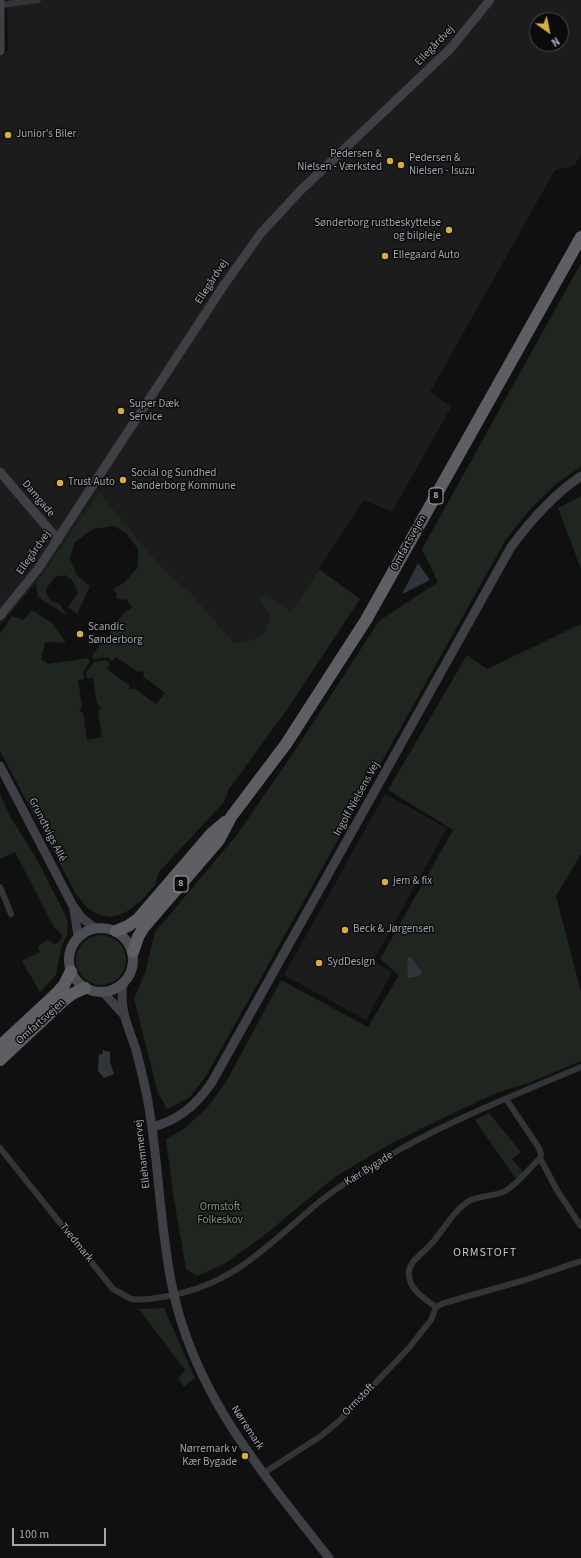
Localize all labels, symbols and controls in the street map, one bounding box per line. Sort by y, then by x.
north arrow [529,12,569,52]
street label: Ellegårdvej [413,23,457,69]
text: N [548,33,562,50]
place label: Junior's Biler [16,128,76,142]
marker: Junior's Biler [3,130,13,140]
place label: Pedersen & Nielsen - Værksted [297,148,382,174]
place label: Pedersen & Nielsen - Isuzu [409,152,475,178]
marker: Pedersen & Nielsen - Værksted [385,156,395,166]
marker: Pedersen & Nielsen - Isuzu [396,160,406,170]
place label: Sønderborg rustbeskyttelse og bilpleje [314,217,441,243]
marker: Sønderborg rustbeskyttelse og bilpleje [444,225,454,235]
place label: Ellegaard Auto [393,249,460,263]
marker: Ellegaard Auto [380,251,390,261]
street label: Ellegårdvej [193,257,231,307]
place label: Super Dæk Service [129,398,179,424]
marker: Super Dæk Service [116,406,126,416]
place label: Social og Sundhed Sønderborg Kommune [131,467,236,493]
marker: Social og Sundhed Sønderborg Kommune [118,475,128,485]
place label: Trust Auto [68,476,115,490]
street label: Damgade [19,478,57,520]
marker: Trust Auto [55,478,65,488]
road number: 8 [429,488,443,504]
street label: Omfartsvejen [388,513,430,573]
street label: Ellegårdvej [14,528,54,578]
place label: Scandic Sønderborg [88,621,143,647]
marker: Scandic Sønderborg [75,629,85,639]
street label: Ingolf Nielsens Vej [331,759,383,839]
street label: Grundtvigs Allé [25,796,69,864]
place label: jem & fix [393,875,432,889]
road number: 8 [174,876,188,892]
marker: jem & fix [380,877,390,887]
place label: Beck & Jørgensen [353,923,434,937]
marker: Beck & Jørgensen [340,925,350,935]
place label: SydDesign [327,956,375,970]
marker: SydDesign [314,958,324,968]
street label: Omfartsvejen [14,996,68,1048]
street label: Ellehammervej [132,1119,154,1189]
street label: Kær Bygade [342,1149,396,1189]
park label: Ormstoft Folkeskov [197,1201,243,1227]
street label: Tvedmark [56,1221,96,1265]
district label: ORMSTOFT [453,1246,517,1260]
street label: Ormstoft [340,1381,378,1419]
street label: Nørremark [228,1403,266,1453]
place label: Nørremark v Kær Bygade [180,1443,237,1469]
marker: Nørremark v Kær Bygade [240,1451,250,1461]
scale bar [14,1520,108,1546]
text: 100 m [19,1526,49,1543]

